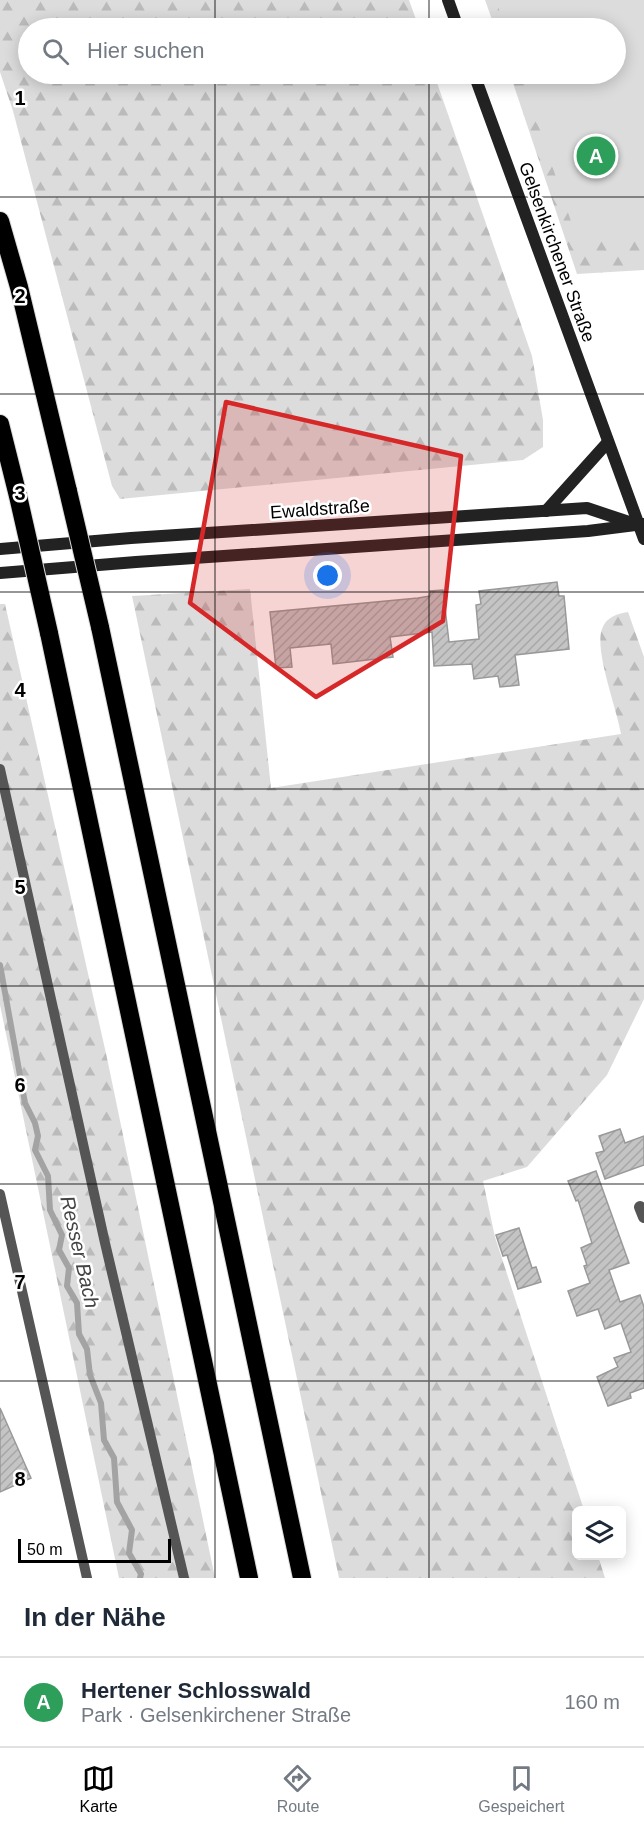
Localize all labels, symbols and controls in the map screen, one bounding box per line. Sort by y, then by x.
search box [18,18,626,84]
icon: search [39,35,72,68]
text: Hier suchen [87,38,204,63]
text: 1 [14,87,26,109]
pin: A [576,134,616,178]
street label: Gelsenkirchener Straße [515,159,599,345]
text: 2 [14,285,26,307]
text: 3 [14,482,26,504]
street label: Ewaldstraße [269,496,371,522]
your location [313,561,342,590]
text: 4 [14,679,26,701]
text: 5 [14,876,26,898]
text: 6 [14,1074,26,1096]
water label: Resser Bach [56,1194,104,1310]
text: 7 [14,1271,26,1293]
text: 8 [14,1468,26,1490]
map controls [572,1506,626,1560]
button: layers [572,1506,626,1560]
scale bar [18,1536,171,1564]
text: 50 m [27,1541,63,1558]
text: In der Nähe [24,1602,166,1632]
text: Hertener Schlosswald [81,1678,311,1703]
text: A [36,1691,51,1713]
text: 160 m [564,1691,620,1713]
text: Park · Gelsenkirchener Straße [81,1704,351,1726]
tab: Karte [79,1762,118,1816]
tab: Route [277,1762,319,1816]
tab: Gespeichert [478,1762,565,1816]

